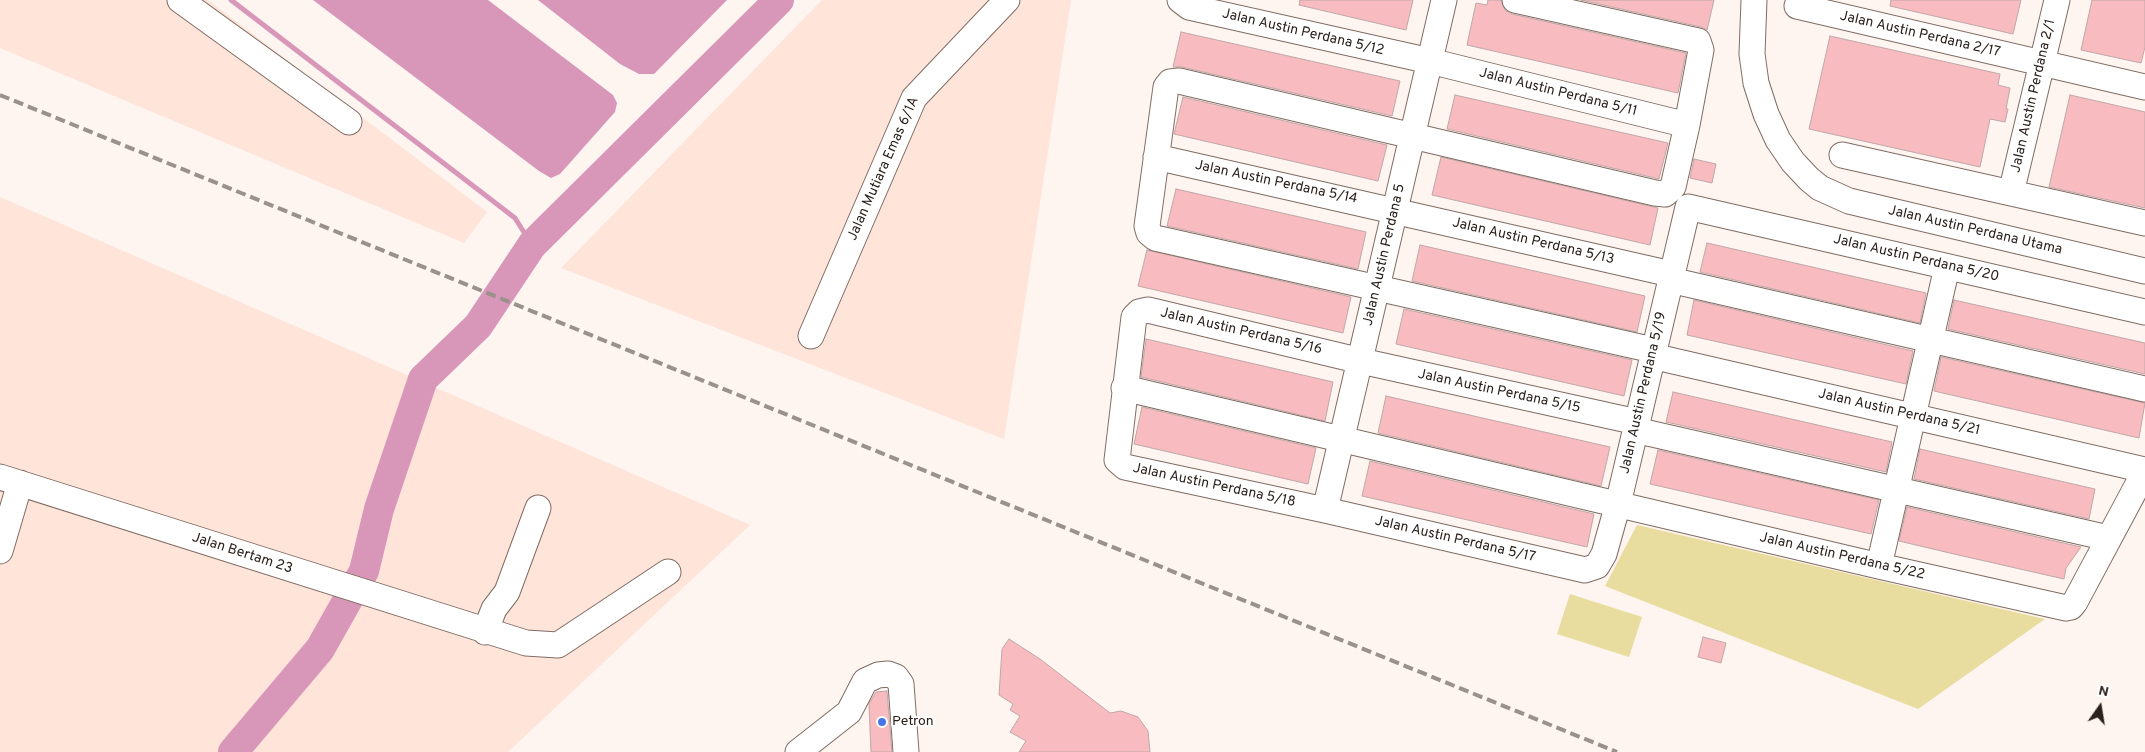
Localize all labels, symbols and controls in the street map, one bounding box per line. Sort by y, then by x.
street label: Jalan Austin Perdana 5/12 [1220,6,1386,60]
street label: Jalan Austin Perdana 2/17 [1838,8,2002,62]
street label: Jalan Austin Perdana 2/1 [2008,18,2060,174]
street label: Jalan Austin Perdana 5/11 [1477,65,1639,121]
street label: Jalan Mutiara Emas 6/1A [845,95,923,243]
street label: Jalan Austin Perdana 5/14 [1193,158,1359,208]
street label: Jalan Austin Perdana 5 [1360,182,1410,328]
street label: Jalan Austin Perdana Utama [1886,203,2064,259]
street label: Jalan Austin Perdana 5/13 [1450,215,1616,269]
street label: Jalan Austin Perdana 5/20 [1831,232,2001,286]
street label: Jalan Austin Perdana 5/16 [1158,305,1324,359]
street label: Jalan Austin Perdana 5/19 [1617,310,1671,476]
street label: Jalan Austin Perdana 5/15 [1416,367,1582,417]
street label: Jalan Austin Perdana 5/21 [1816,386,1982,440]
street label: Jalan Austin Perdana 5/18 [1131,461,1297,511]
street label: Jalan Austin Perdana 5/17 [1373,513,1537,567]
street label: Jalan Bertam 23 [190,530,294,578]
street label: Jalan Austin Perdana 5/22 [1758,530,1926,584]
north arrow [2075,682,2125,732]
text: N [2097,682,2110,701]
place label: Petron [892,714,934,730]
marker: Petron [876,716,888,728]

